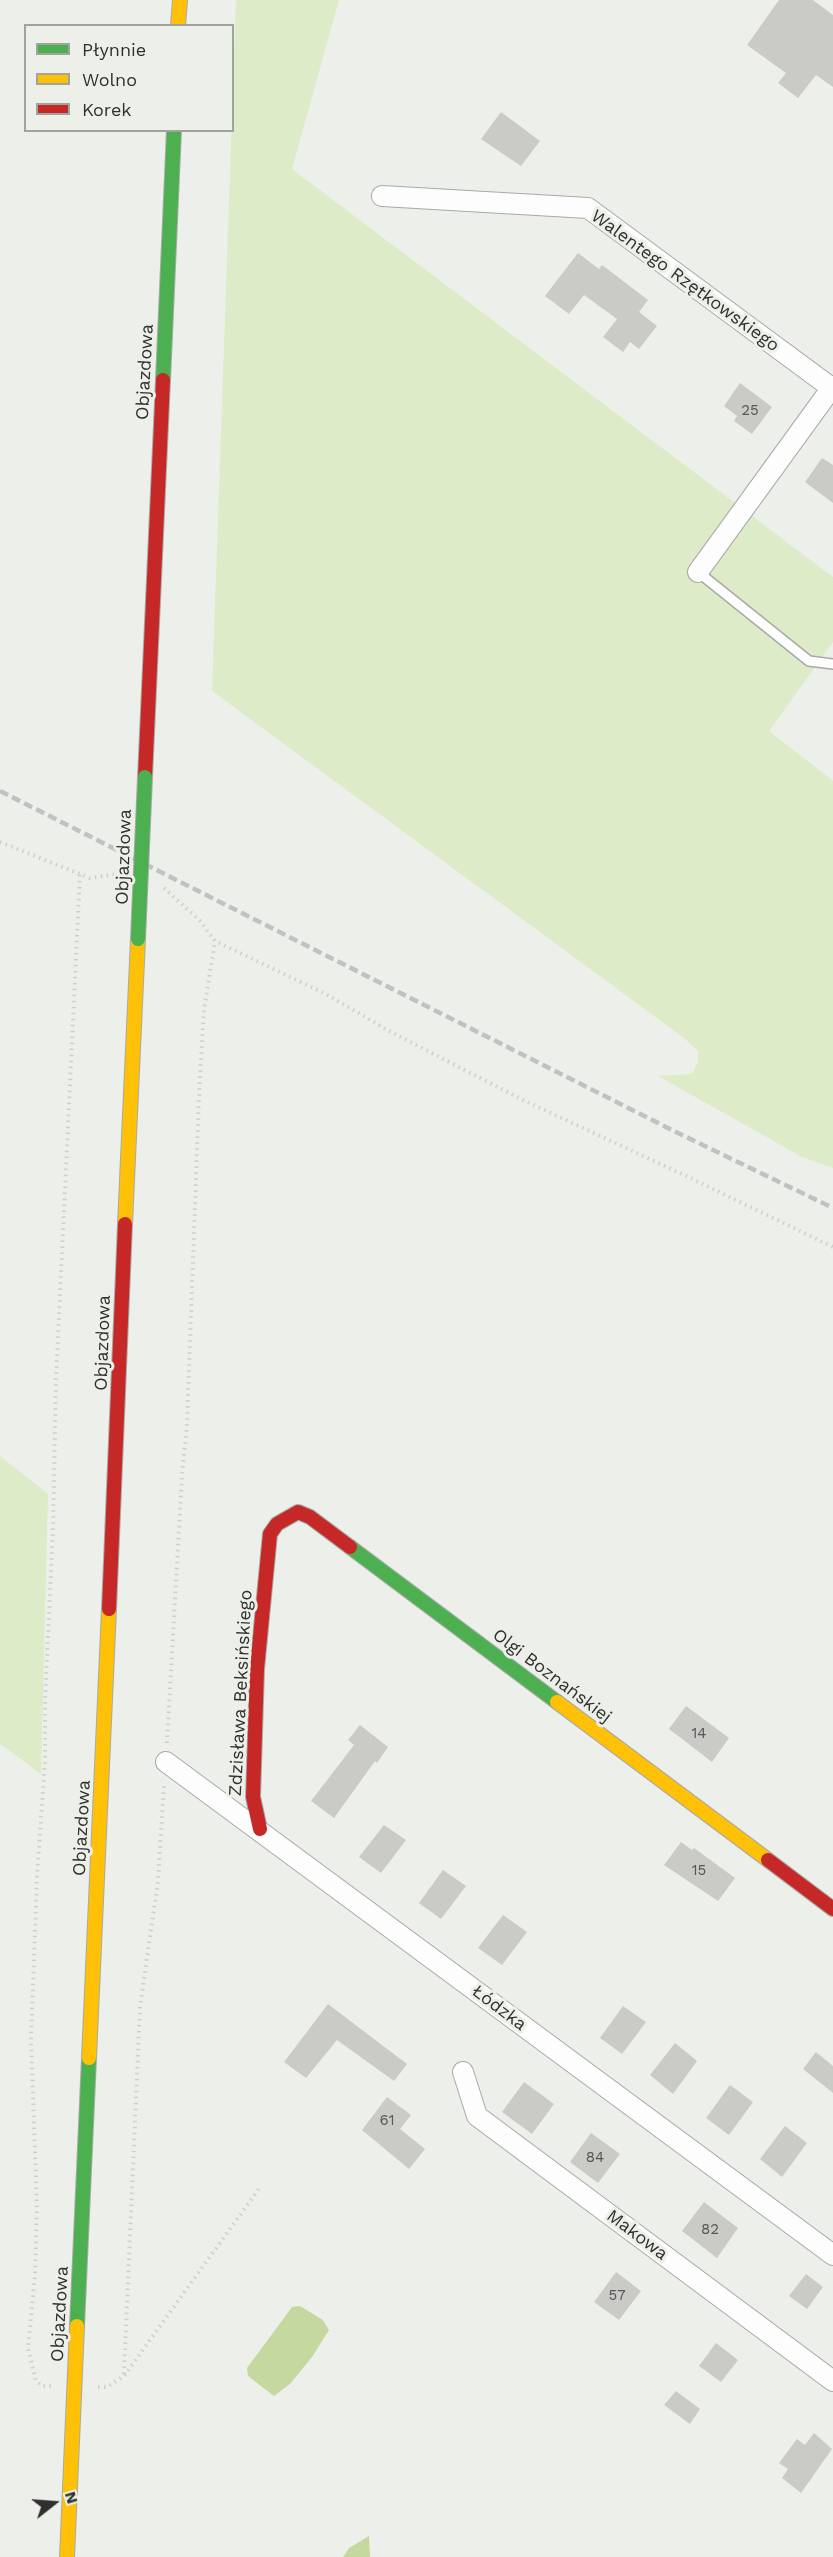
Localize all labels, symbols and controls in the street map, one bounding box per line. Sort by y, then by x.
legend [24,24,234,132]
text: Płynnie [82,39,146,60]
text: Wolno [82,69,137,90]
text: Korek [82,99,132,120]
street label: Walentego Rzętkowskiego [587,205,783,357]
street label: Objazdowa [132,324,158,420]
house number: 25 [741,402,759,420]
street label: Objazdowa [112,809,136,905]
street label: Objazdowa [91,1295,115,1391]
street label: Zdzisława Beksińskiego [225,1589,257,1797]
street label: Olgi Boznańskiej [488,1624,616,1728]
house number: 14 [691,1725,707,1743]
street label: Objazdowa [69,1780,95,1876]
house number: 15 [692,1862,706,1880]
street label: Łódzka [467,1980,531,2036]
house number: 61 [380,2112,394,2130]
house number: 84 [586,2149,604,2167]
street label: Makowa [602,2205,672,2265]
house number: 82 [701,2221,719,2239]
street label: Objazdowa [47,2266,73,2362]
house number: 57 [608,2287,626,2305]
north arrow [24,2473,84,2533]
text: N [61,2489,83,2506]

